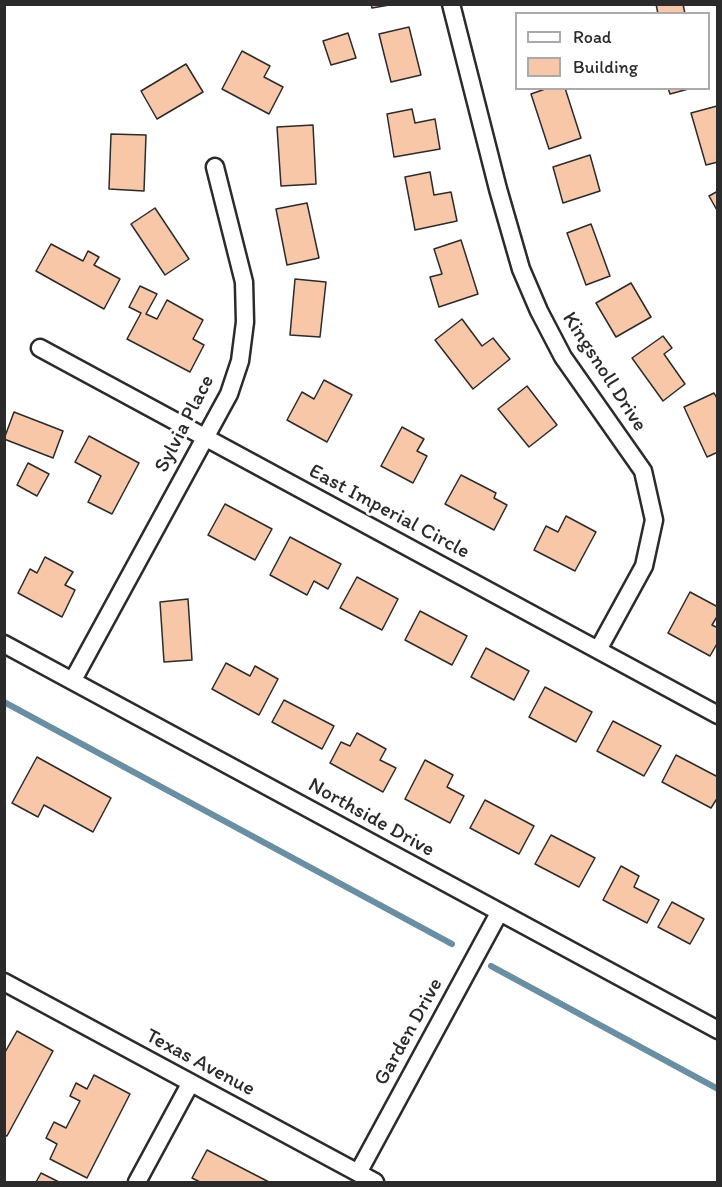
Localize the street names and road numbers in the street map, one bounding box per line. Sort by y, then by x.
street label: Kingsnoll Drive [556,308,652,436]
street label: Sylvia Place [150,371,220,477]
street label: East Imperial Circle [304,459,474,565]
street label: Northside Drive [303,773,439,863]
street label: Garden Drive [369,974,449,1090]
street label: Texas Avenue [141,1024,259,1102]

